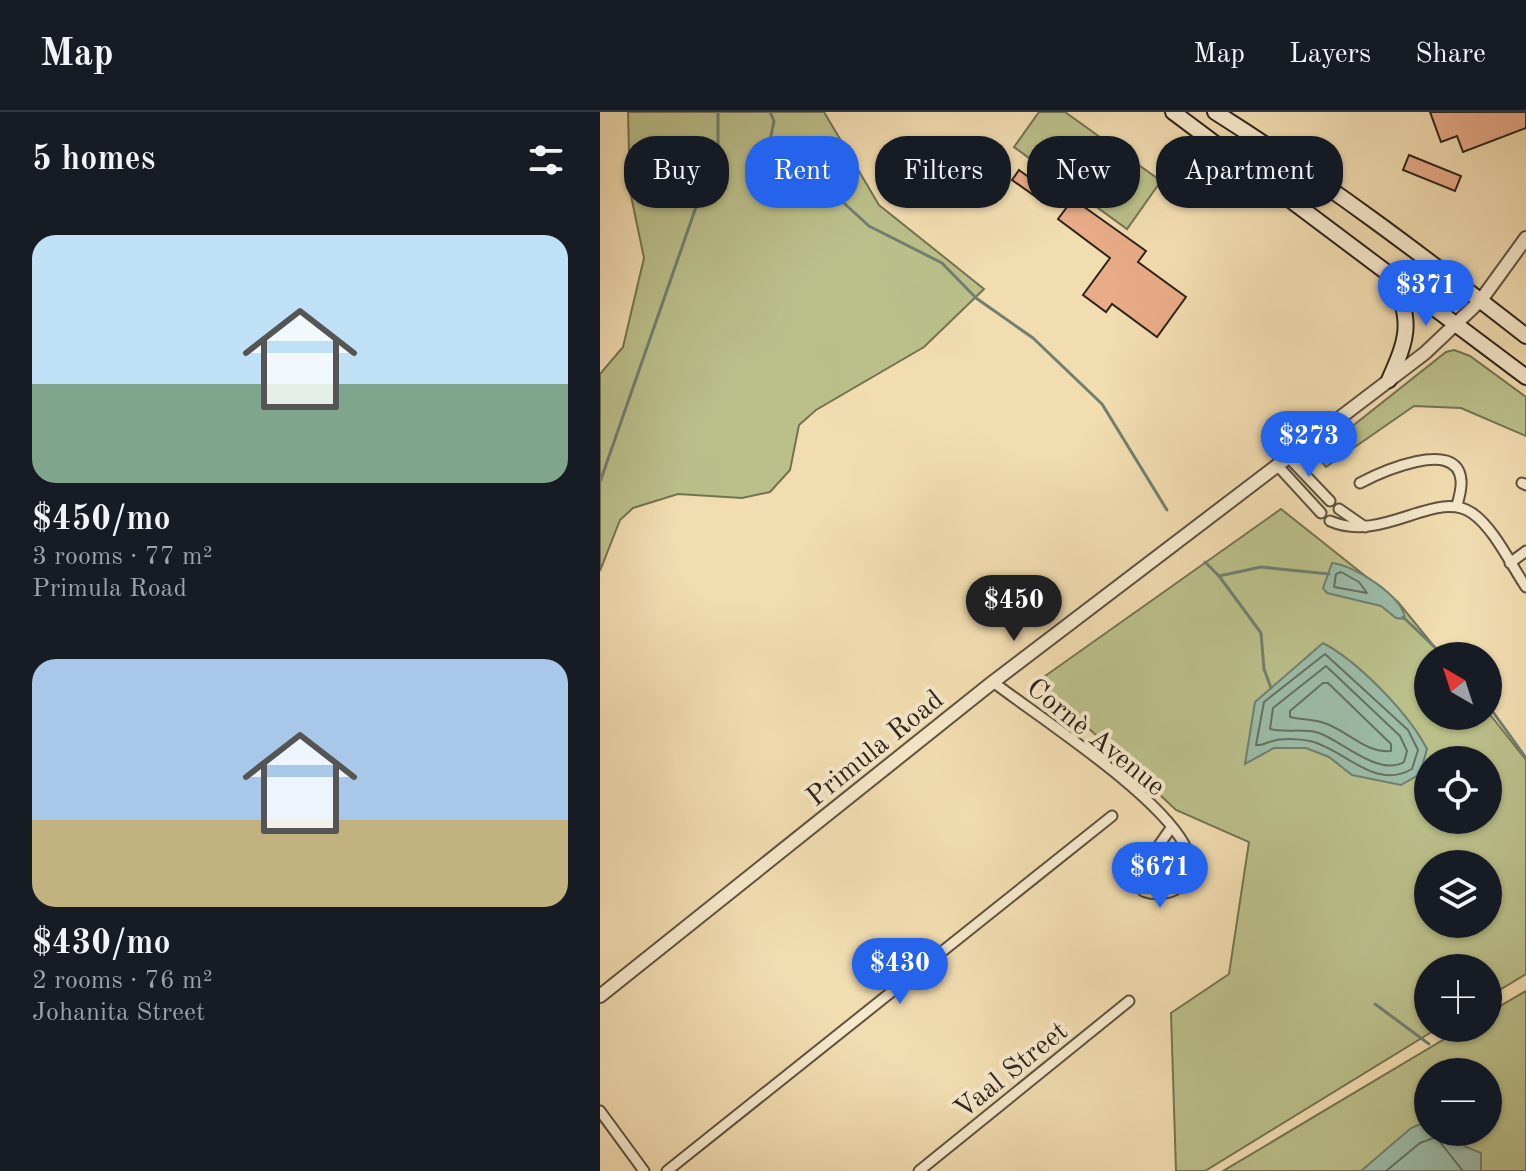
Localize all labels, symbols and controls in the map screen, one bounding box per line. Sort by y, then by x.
text: Map [40,36,114,74]
text: Map [1193,41,1245,69]
text: Layers [1289,41,1371,69]
text: Share [1415,41,1486,69]
chip: Buy [624,136,729,208]
chip: Rent [745,136,859,208]
chip: Filters [875,136,1011,208]
chip: New [1027,136,1140,208]
chip: Apartment [1156,136,1343,208]
icon: filters [524,138,568,182]
text: 5 homes [32,143,155,177]
pin: $371 [1379,260,1473,328]
text: $371 [1396,273,1456,299]
icon: home [228,287,372,431]
pin: $273 [1262,411,1356,479]
text: $273 [1279,424,1339,450]
text: $450/mo [32,503,171,537]
text: 3 rooms · 77 m² [32,544,213,570]
pin: $450 [967,575,1061,643]
text: Primula Road [32,576,187,602]
text: $450 [984,588,1044,614]
north arrow [1414,642,1502,730]
map controls [1414,642,1502,1146]
street label: Cornè Avenue [1021,674,1170,802]
street label: Primula Road [802,686,950,813]
icon: home [228,711,372,855]
button: locate [1414,746,1502,834]
pin: $671 [1113,842,1207,910]
button: layers [1414,850,1502,938]
text: $671 [1130,855,1190,881]
text: $430/mo [32,927,171,961]
pin: $430 [853,938,947,1006]
text: $430 [870,951,930,977]
button: + [1414,954,1502,1042]
text: 2 rooms · 76 m² [32,968,213,994]
text: Johanita Street [32,1000,205,1026]
street label: Vaal Street [950,1017,1074,1125]
button: − [1414,1058,1502,1146]

